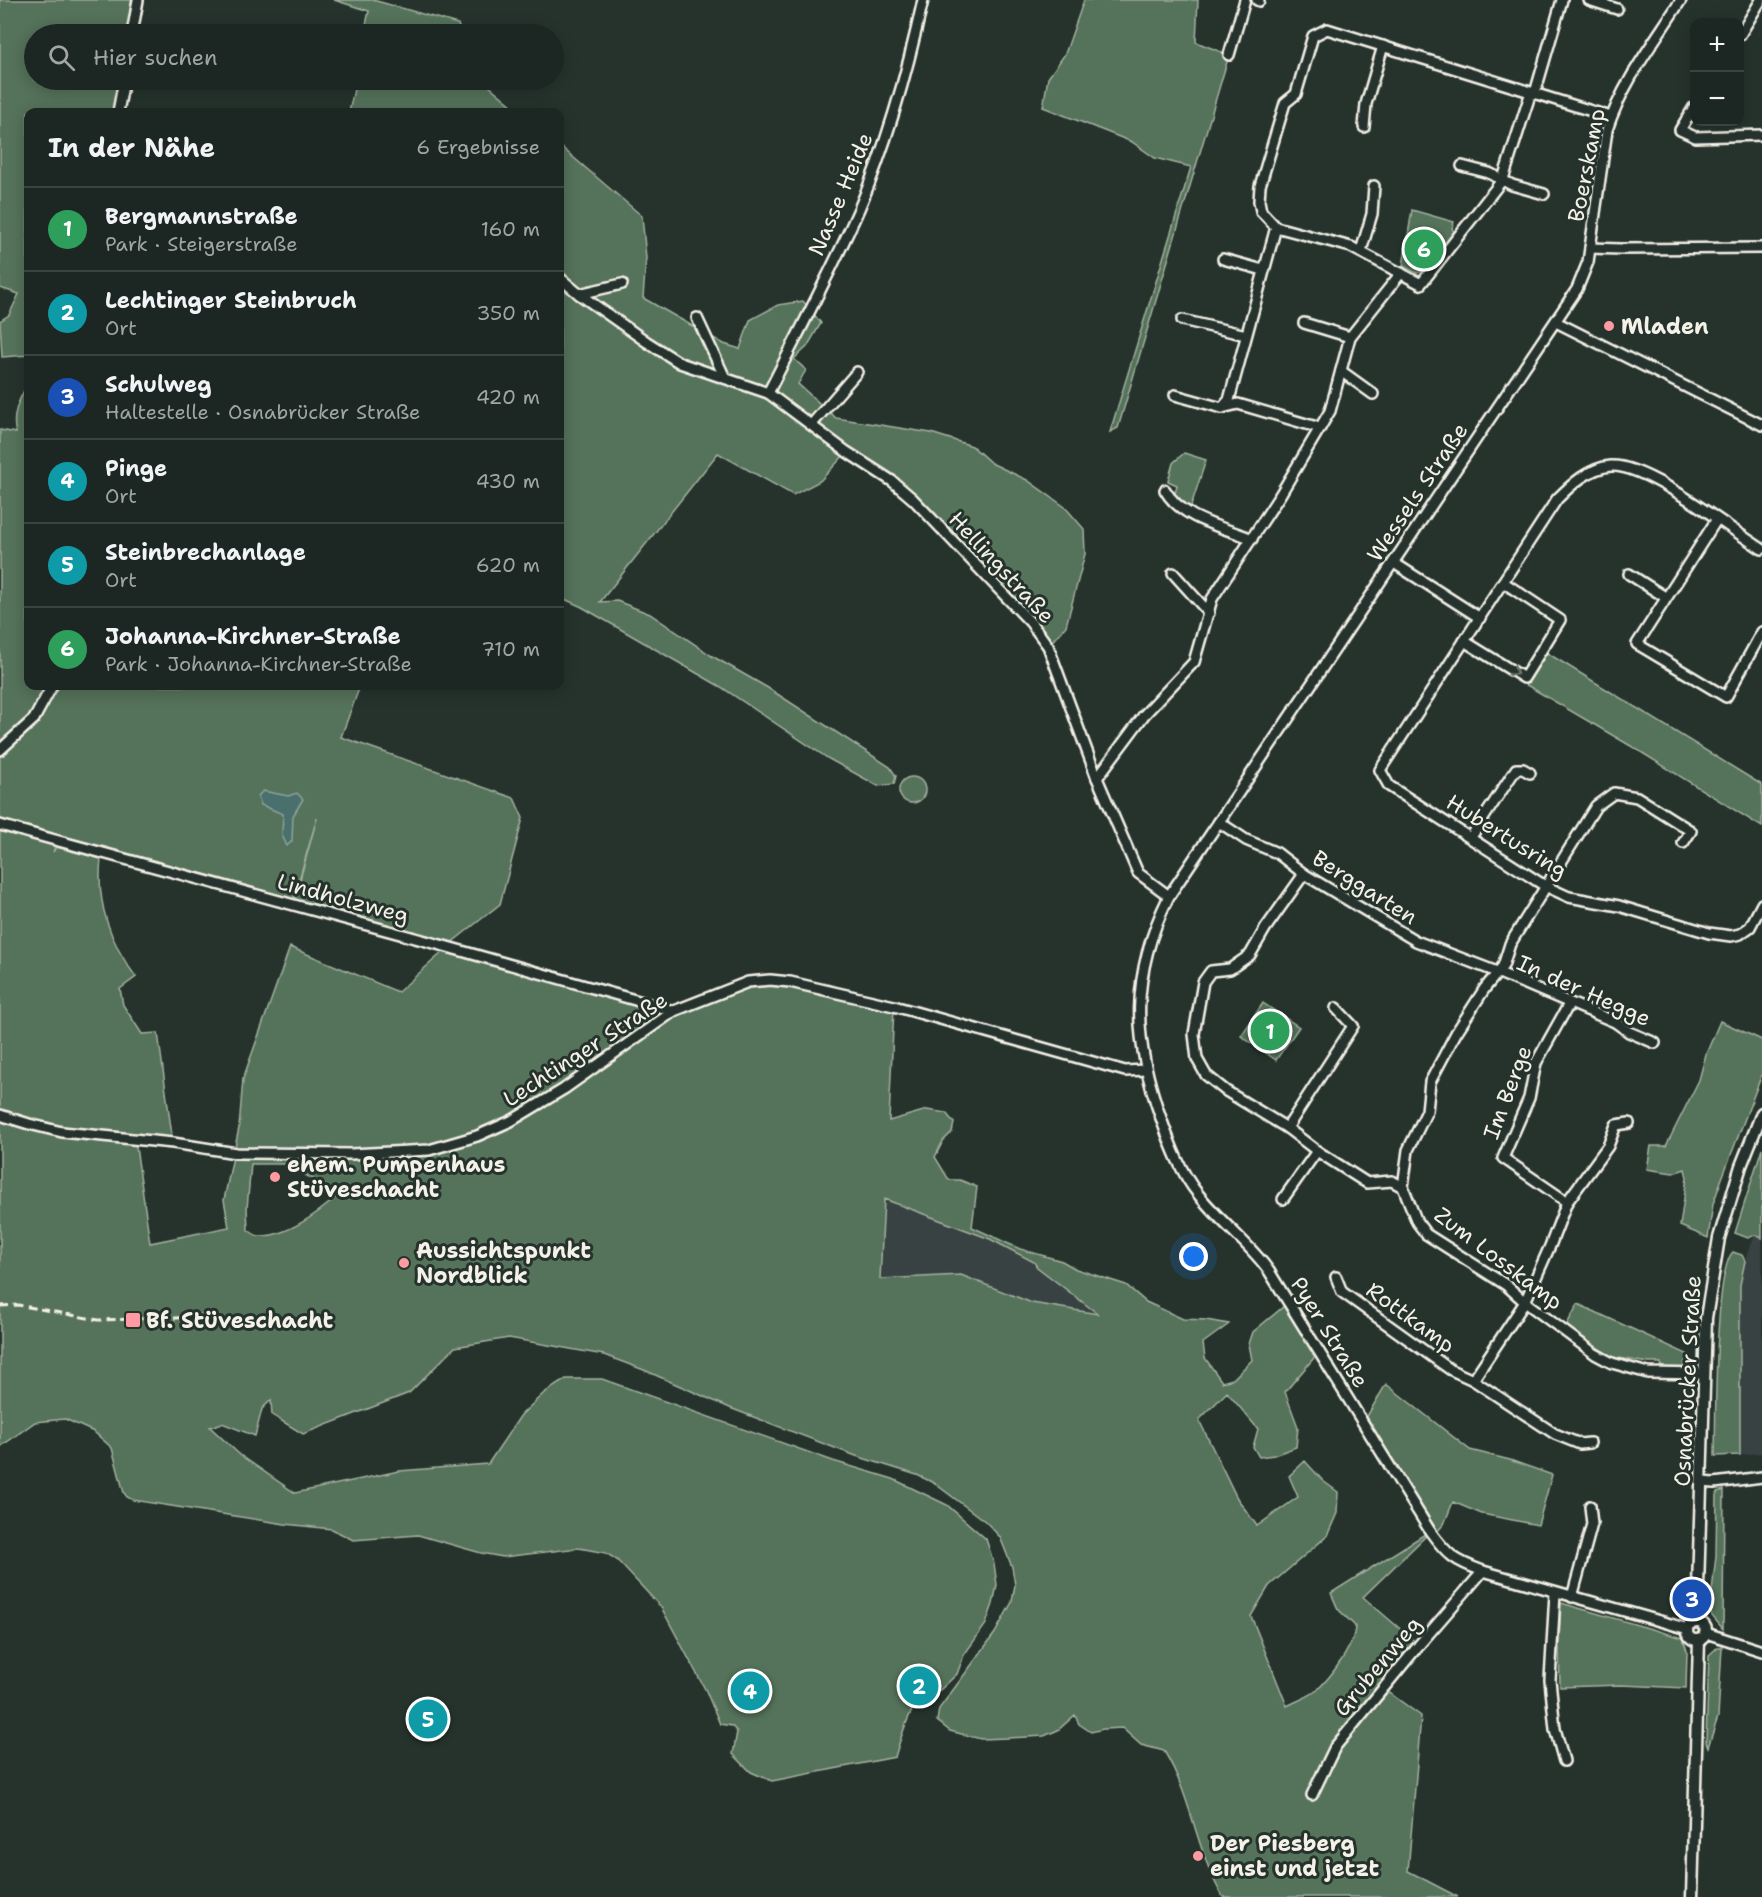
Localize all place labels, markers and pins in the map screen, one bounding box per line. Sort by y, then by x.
pin: 6 [1404,226,1444,272]
place label: Mladen [1621,312,1709,341]
marker: Mladen [1602,319,1616,333]
pin: 1 [1250,1008,1290,1054]
place label: ehem. Pumpenhaus Stüveschacht [287,1150,505,1204]
marker: ehem. Pumpenhaus Stüveschacht [268,1170,282,1184]
place label: Aussichtspunkt Nordblick [416,1236,591,1290]
marker: Aussichtspunkt Nordblick [397,1256,411,1270]
place label: Bf. Stüveschacht [146,1306,334,1335]
marker: Bf. Stüveschacht [124,1311,142,1329]
pin: 3 [1672,1576,1712,1622]
pin: 2 [900,1664,938,1708]
pin: 4 [730,1668,770,1714]
pin: 5 [408,1696,448,1742]
place label: Der Piesberg einst und jetzt [1210,1829,1379,1883]
marker: Der Piesberg einst und jetzt [1191,1849,1205,1863]

